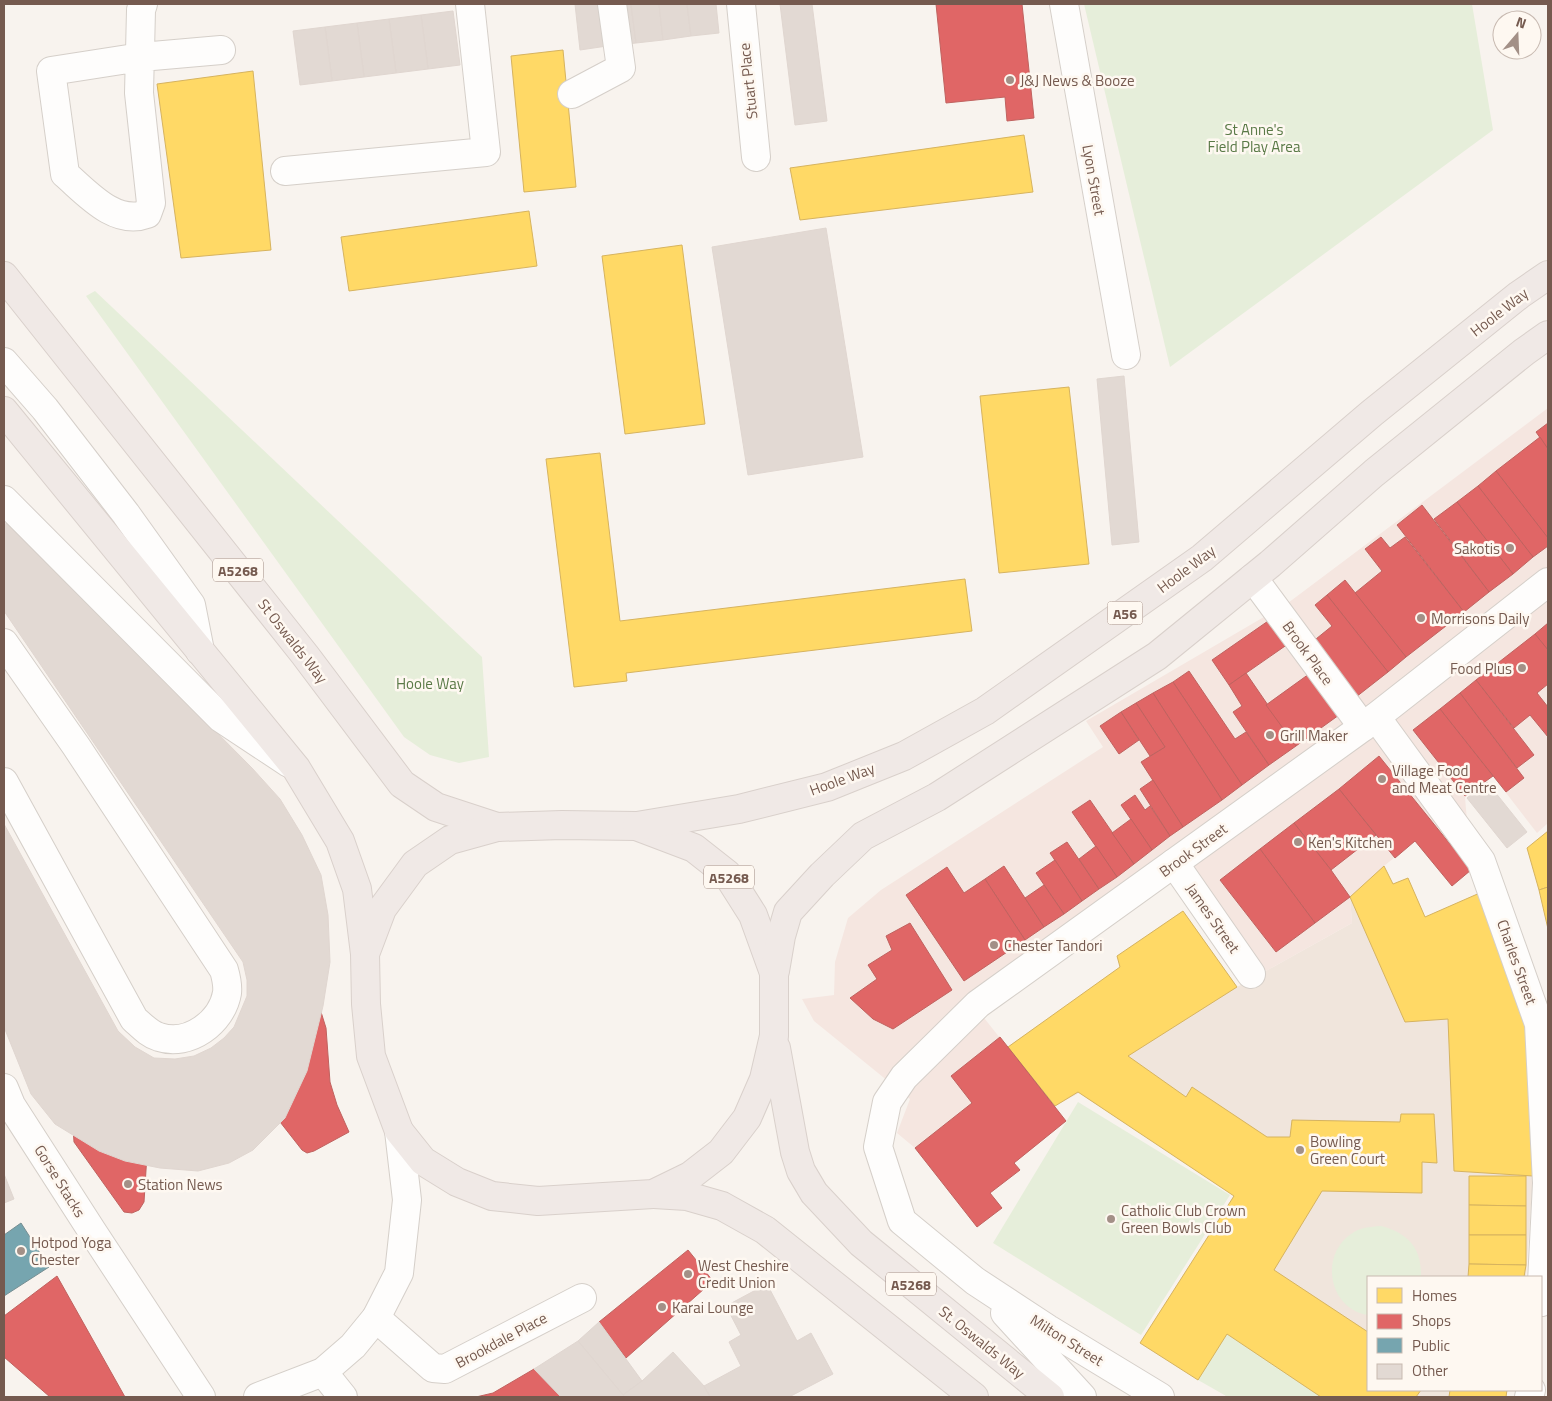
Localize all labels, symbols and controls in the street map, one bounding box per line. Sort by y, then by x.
north arrow [1492,10,1542,60]
text: N [1513,11,1529,34]
street label: Stuart Place [733,42,763,120]
place label: J&J News & Booze [1020,69,1135,92]
marker: J&J News & Booze [1004,74,1016,86]
park label: St Anne's Field Play Area [1208,118,1301,158]
street label: Lyon Street [1076,143,1112,218]
street label: Hoole Way [1465,282,1533,342]
place label: Sakotis [1454,537,1500,560]
street label: Hoole Way [1152,539,1220,599]
marker: Sakotis [1504,542,1516,554]
road number: A5268 [213,558,263,582]
street label: St Oswalds Way [253,594,333,688]
road number: A56 [1108,602,1142,624]
place label: Morrisons Daily [1431,607,1530,630]
marker: Morrisons Daily [1415,612,1427,624]
street label: Brook Place [1277,616,1339,690]
place label: Food Plus [1450,657,1512,680]
marker: Food Plus [1516,662,1528,674]
park label: Hoole Way [396,672,464,695]
place label: Grill Maker [1280,724,1348,747]
marker: Grill Maker [1264,729,1276,741]
street label: Hoole Way [806,757,878,801]
place label: Village Food and Meat Centre [1392,759,1496,799]
marker: Village Food and Meat Centre [1376,773,1388,785]
street label: Brook Street [1154,817,1232,883]
place label: Ken's Kitchen [1308,831,1392,854]
marker: Ken's Kitchen [1292,836,1304,848]
road number: A5268 [704,866,754,889]
street label: James Street [1180,878,1246,958]
street label: Charles Street [1491,916,1543,1008]
place label: Chester Tandori [1004,934,1103,957]
marker: Chester Tandori [988,939,1000,951]
place label: Bowling Green Court [1310,1130,1386,1170]
street label: Gorse Stacks [29,1140,91,1222]
marker: Bowling Green Court [1294,1144,1306,1156]
place label: Station News [138,1173,223,1196]
marker: Station News [122,1178,134,1190]
place label: Catholic Club Crown Green Bowls Club [1121,1199,1246,1239]
marker: Catholic Club Crown Green Bowls Club [1105,1213,1117,1225]
place label: Hotpod Yoga Chester [31,1231,112,1271]
marker: Hotpod Yoga Chester [15,1245,27,1257]
place label: West Cheshire Credit Union [698,1254,789,1294]
marker: West Cheshire Credit Union [682,1268,694,1280]
road number: A5268 [886,1272,936,1296]
legend [1367,1276,1542,1391]
text: Homes [1412,1284,1457,1307]
place label: Karai Lounge [672,1296,754,1319]
street label: St. Oswalds Way [934,1300,1030,1384]
marker: Karai Lounge [656,1301,668,1313]
street label: Brookdale Place [451,1306,551,1374]
street label: Milton Street [1026,1308,1109,1372]
text: Shops [1412,1309,1451,1332]
text: Public [1412,1334,1450,1357]
text: Other [1412,1359,1448,1382]

